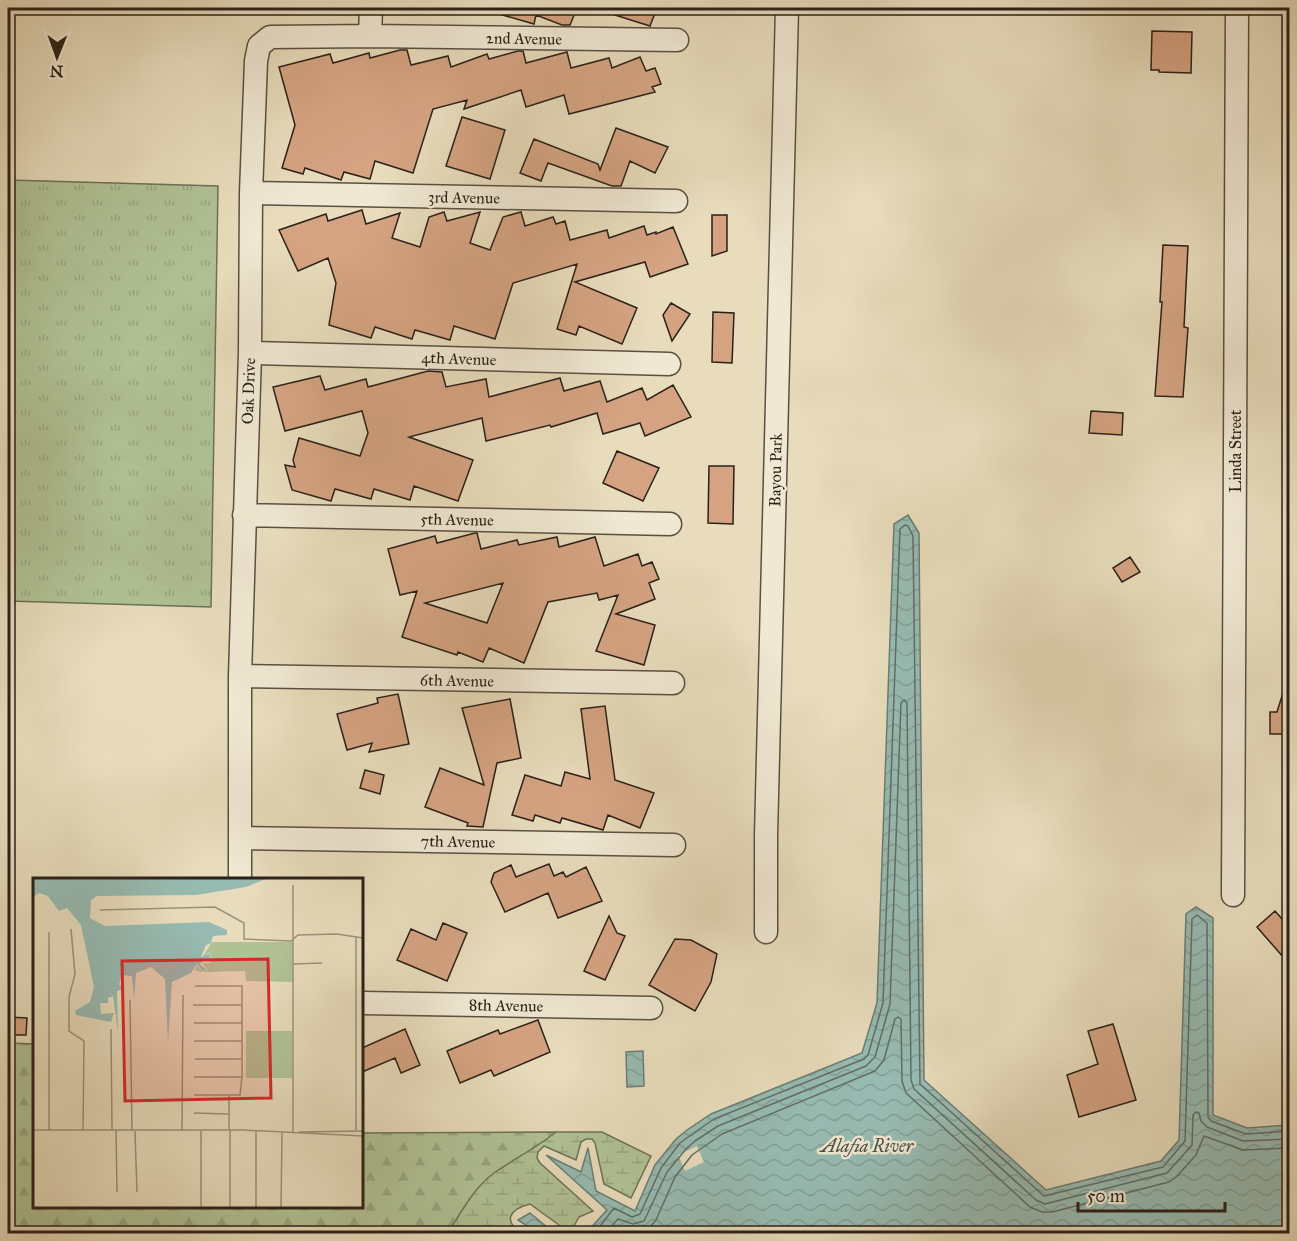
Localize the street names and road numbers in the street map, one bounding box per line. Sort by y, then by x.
street label: 2nd Avenue [486,28,563,49]
street label: 3rd Avenue [428,187,500,208]
street label: 4th Avenue [421,348,497,369]
street label: Oak Drive [238,357,259,425]
street label: Linda Street [1226,409,1245,492]
street label: Bayou Park [765,432,786,507]
street label: 5th Avenue [420,509,494,530]
street label: 6th Avenue [420,670,495,691]
street label: 7th Avenue [421,831,496,852]
street label: 8th Avenue [469,995,544,1016]

